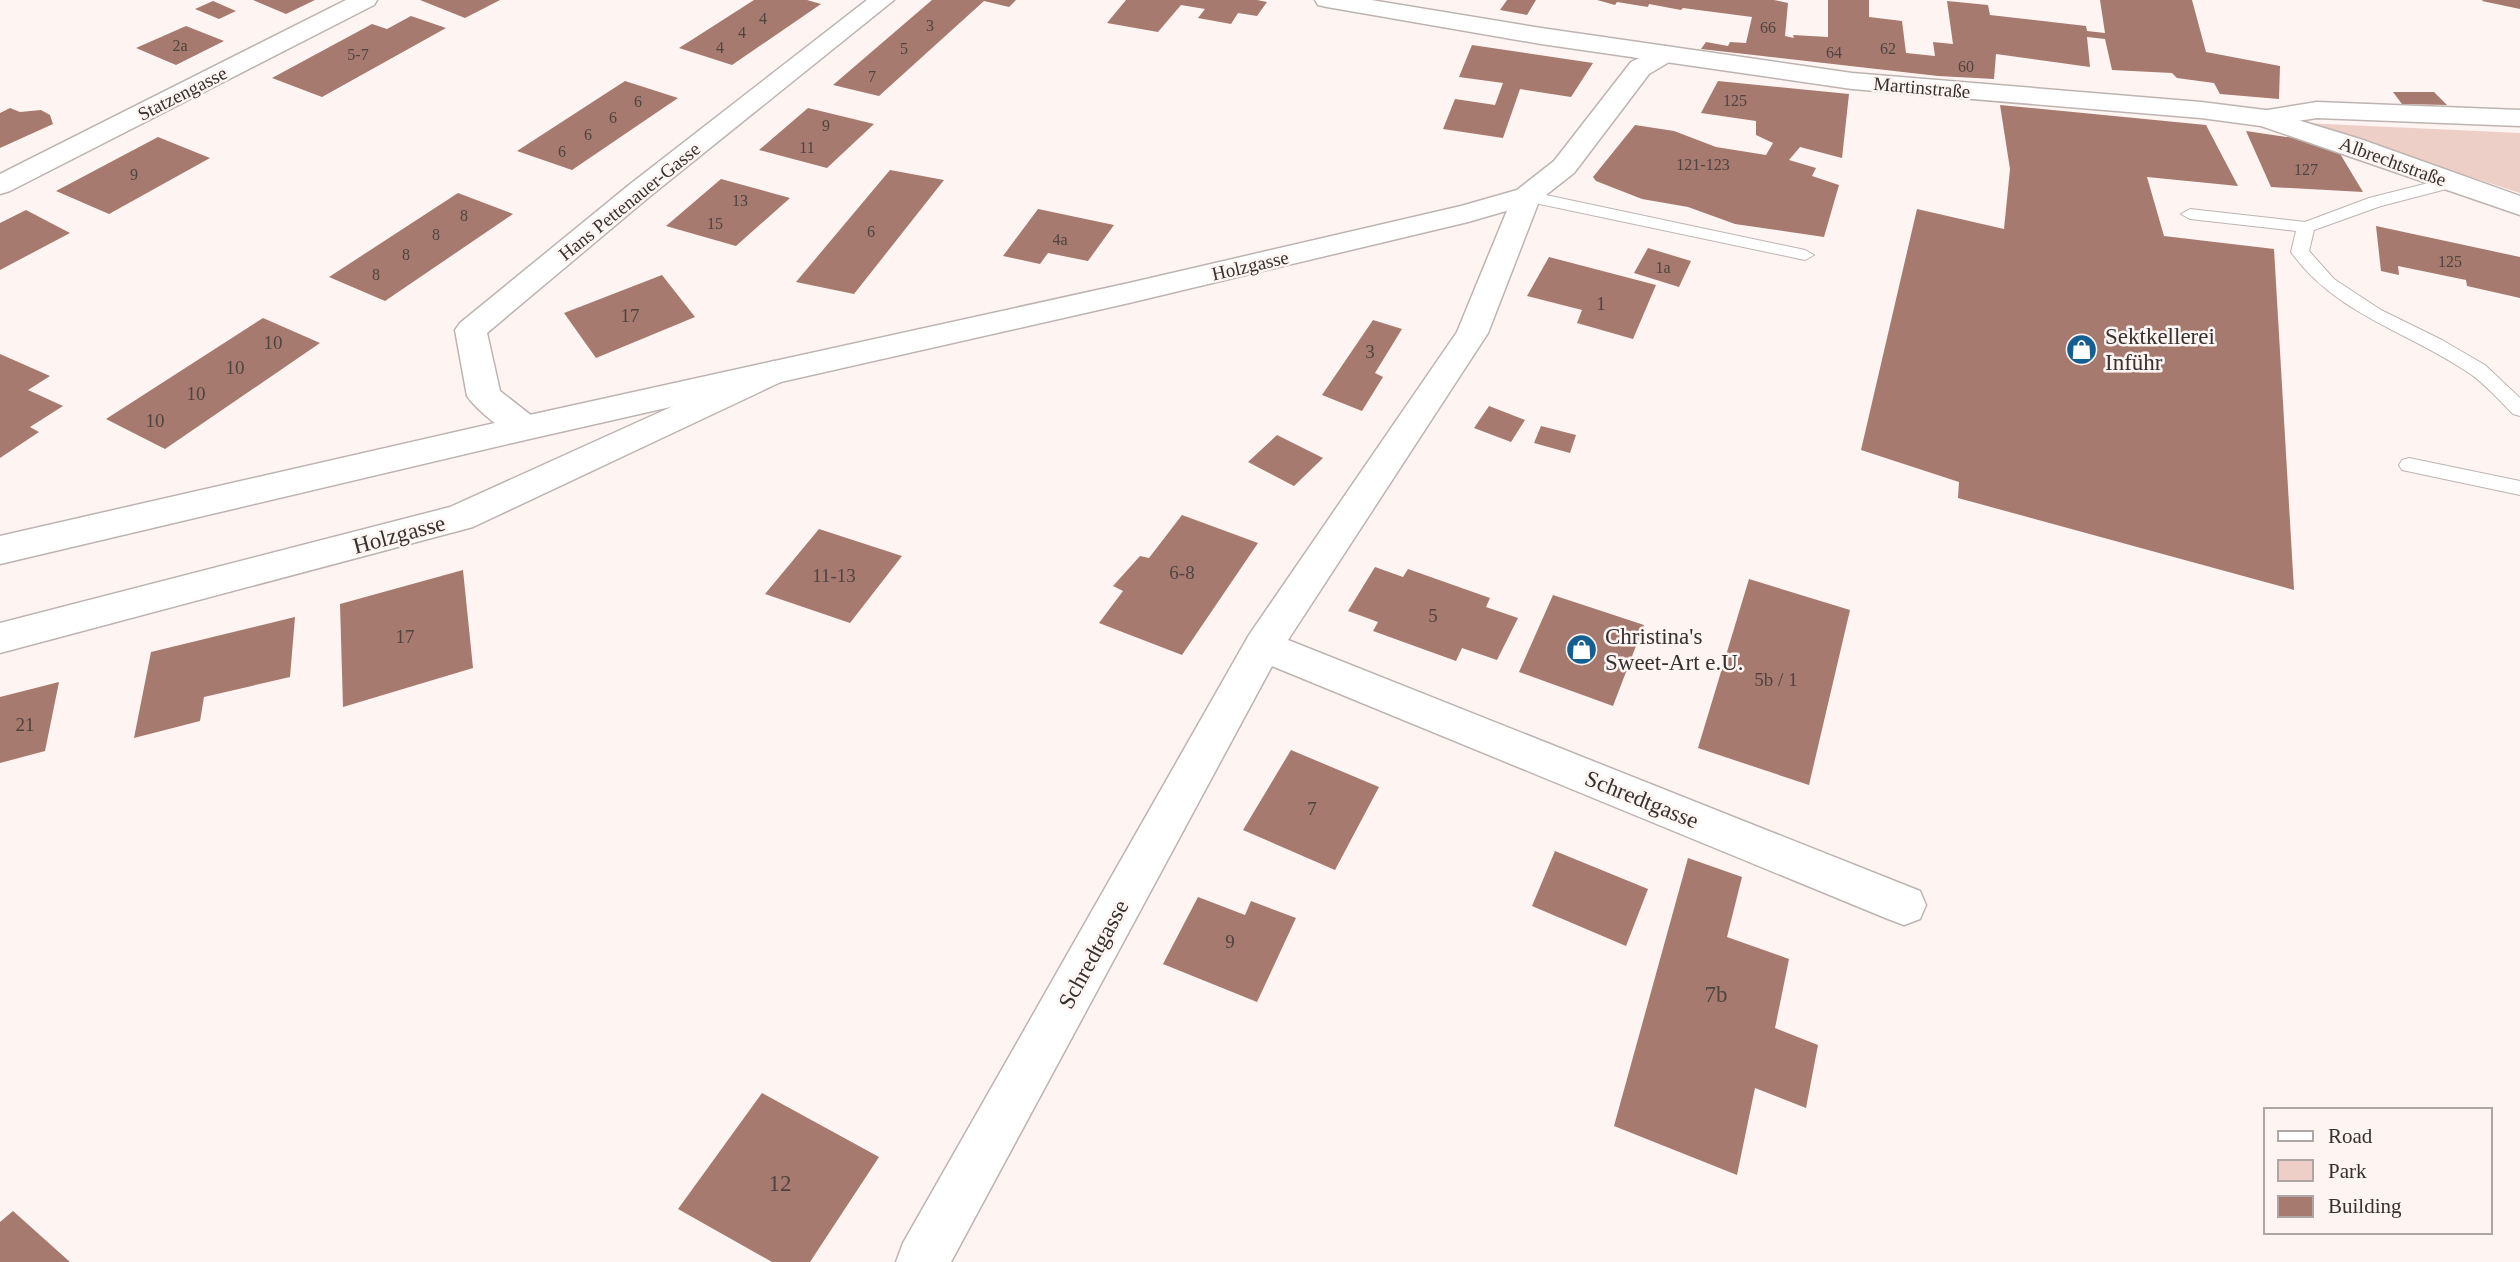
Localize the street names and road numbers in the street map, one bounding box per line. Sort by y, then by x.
street label: Statzengasse [134,62,230,125]
street label: Martinstraße [1873,73,1971,102]
street label: Albrechtstraße [2337,132,2449,190]
street label: Hans Pettenauer-Gasse [555,138,704,265]
street label: Holzgasse [1210,246,1291,285]
street label: Holzgasse [350,510,448,559]
street label: Schredtgasse [1581,765,1702,834]
street label: Schredtgasse [1053,896,1133,1013]

